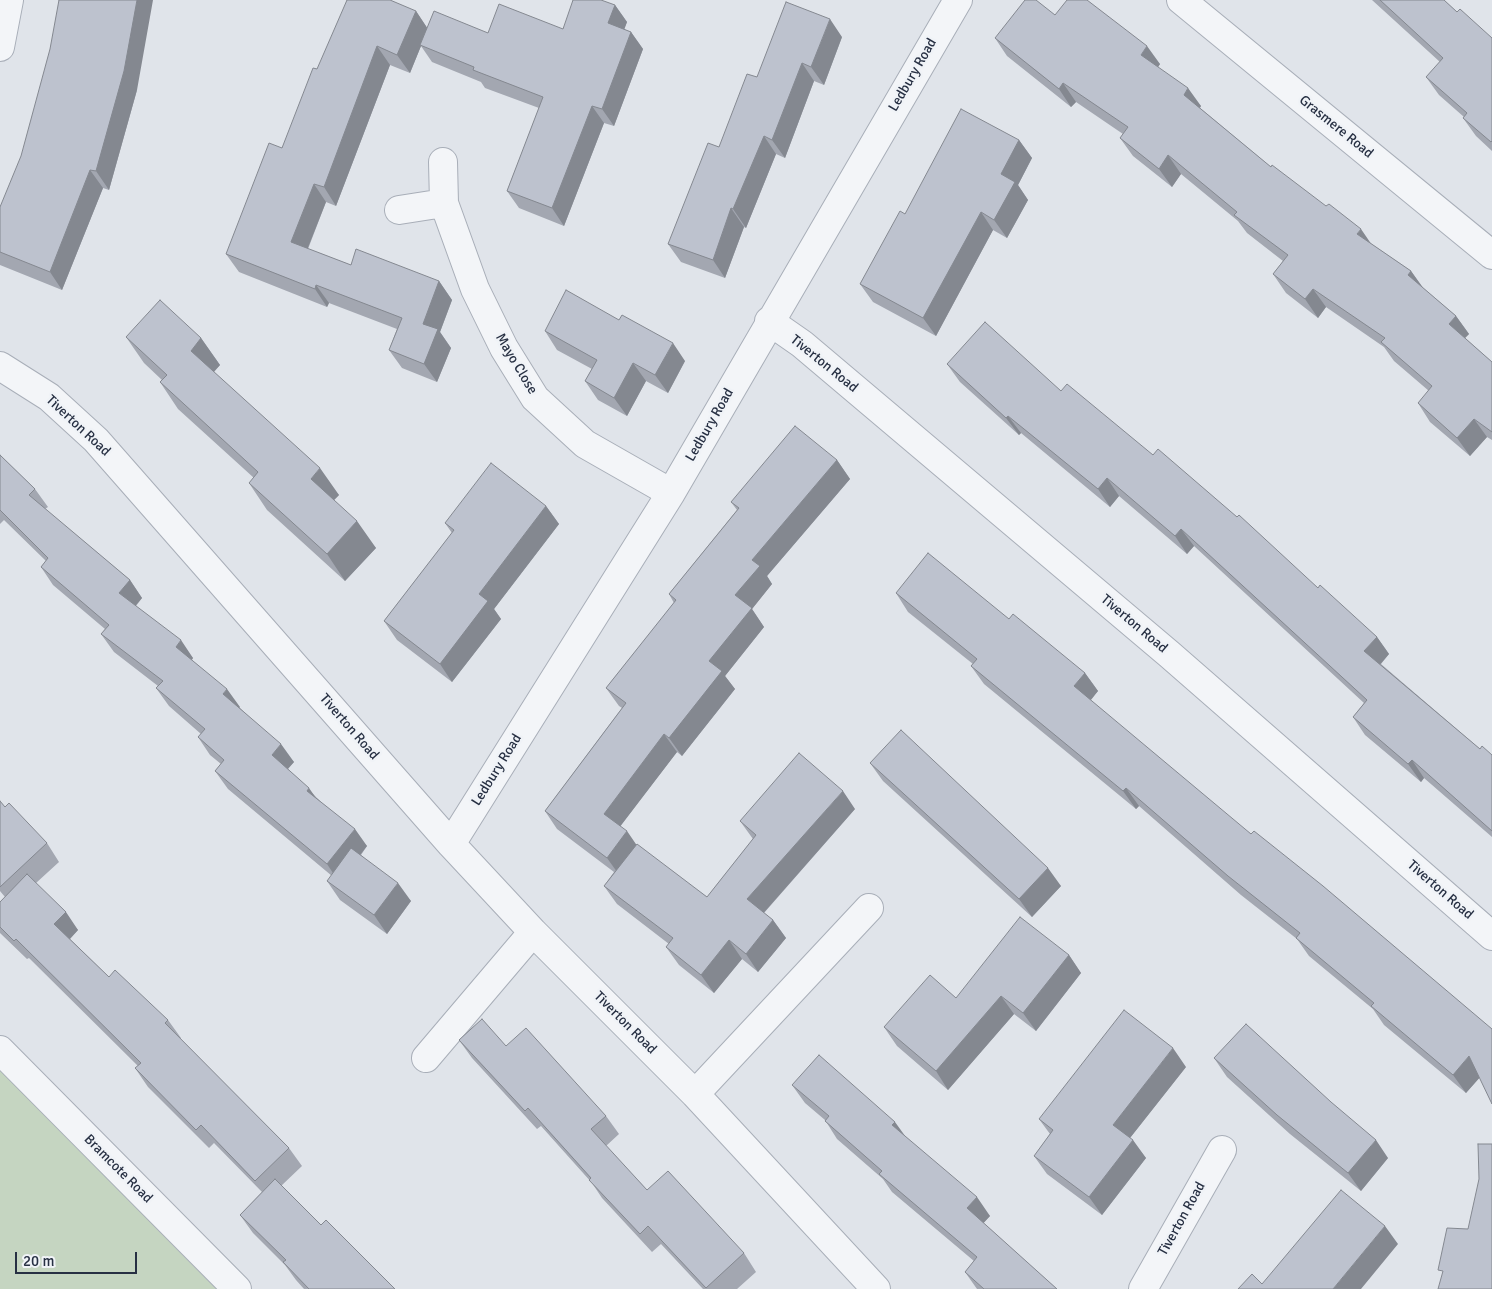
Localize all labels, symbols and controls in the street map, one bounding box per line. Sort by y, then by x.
street label: Ledbury Road [885,36,941,114]
street label: Grasmere Road [1296,92,1376,162]
street label: Mayo Close [491,331,541,397]
street label: Tiverton Road [787,332,861,396]
street label: Ledbury Road [682,386,738,464]
street label: Tiverton Road [42,392,114,460]
street label: Tiverton Road [1097,591,1171,657]
street label: Tiverton Road [316,691,382,763]
street label: Ledbury Road [468,731,526,809]
street label: Tiverton Road [1404,857,1476,923]
street label: Tiverton Road [590,988,660,1058]
street label: Bramcote Road [80,1131,156,1207]
street label: Tiverton Road [1155,1179,1209,1259]
scale bar [18,1242,140,1274]
text: 20 m [23,1252,54,1270]

